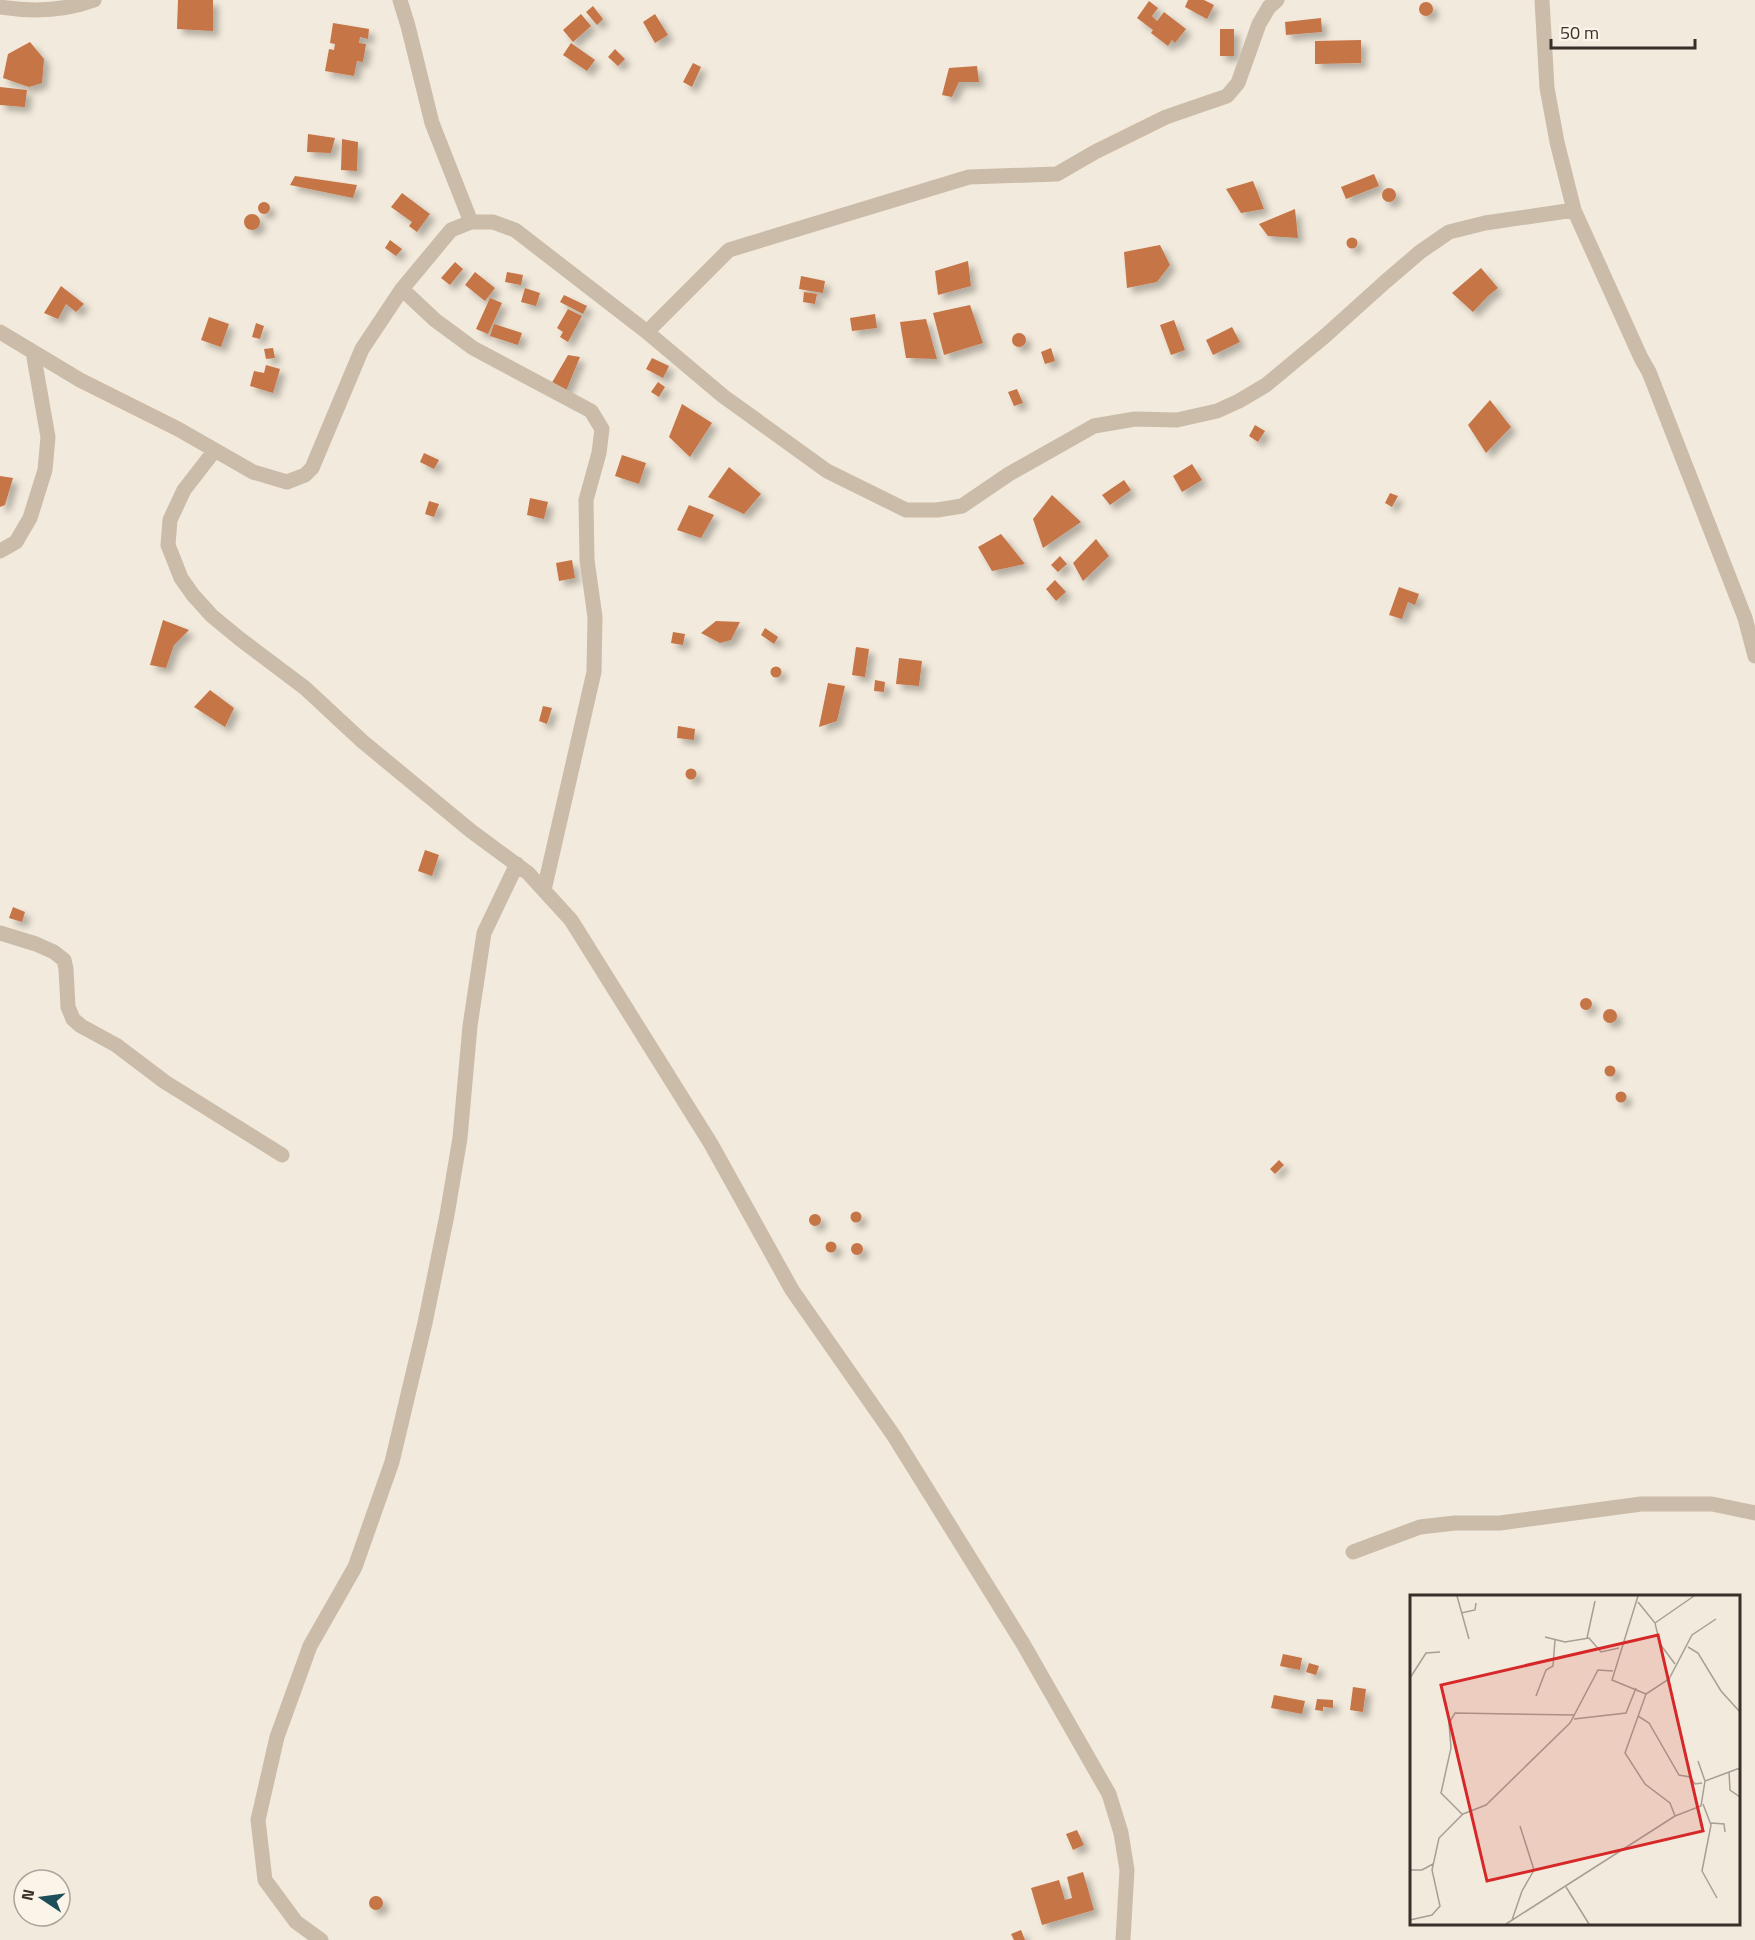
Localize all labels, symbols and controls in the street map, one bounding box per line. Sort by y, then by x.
scale bar [1551,12,1695,50]
text: 50 m [1560,19,1599,46]
inset map [1410,1595,1740,1925]
north arrow [12,1868,72,1928]
text: N [14,1887,40,1903]

